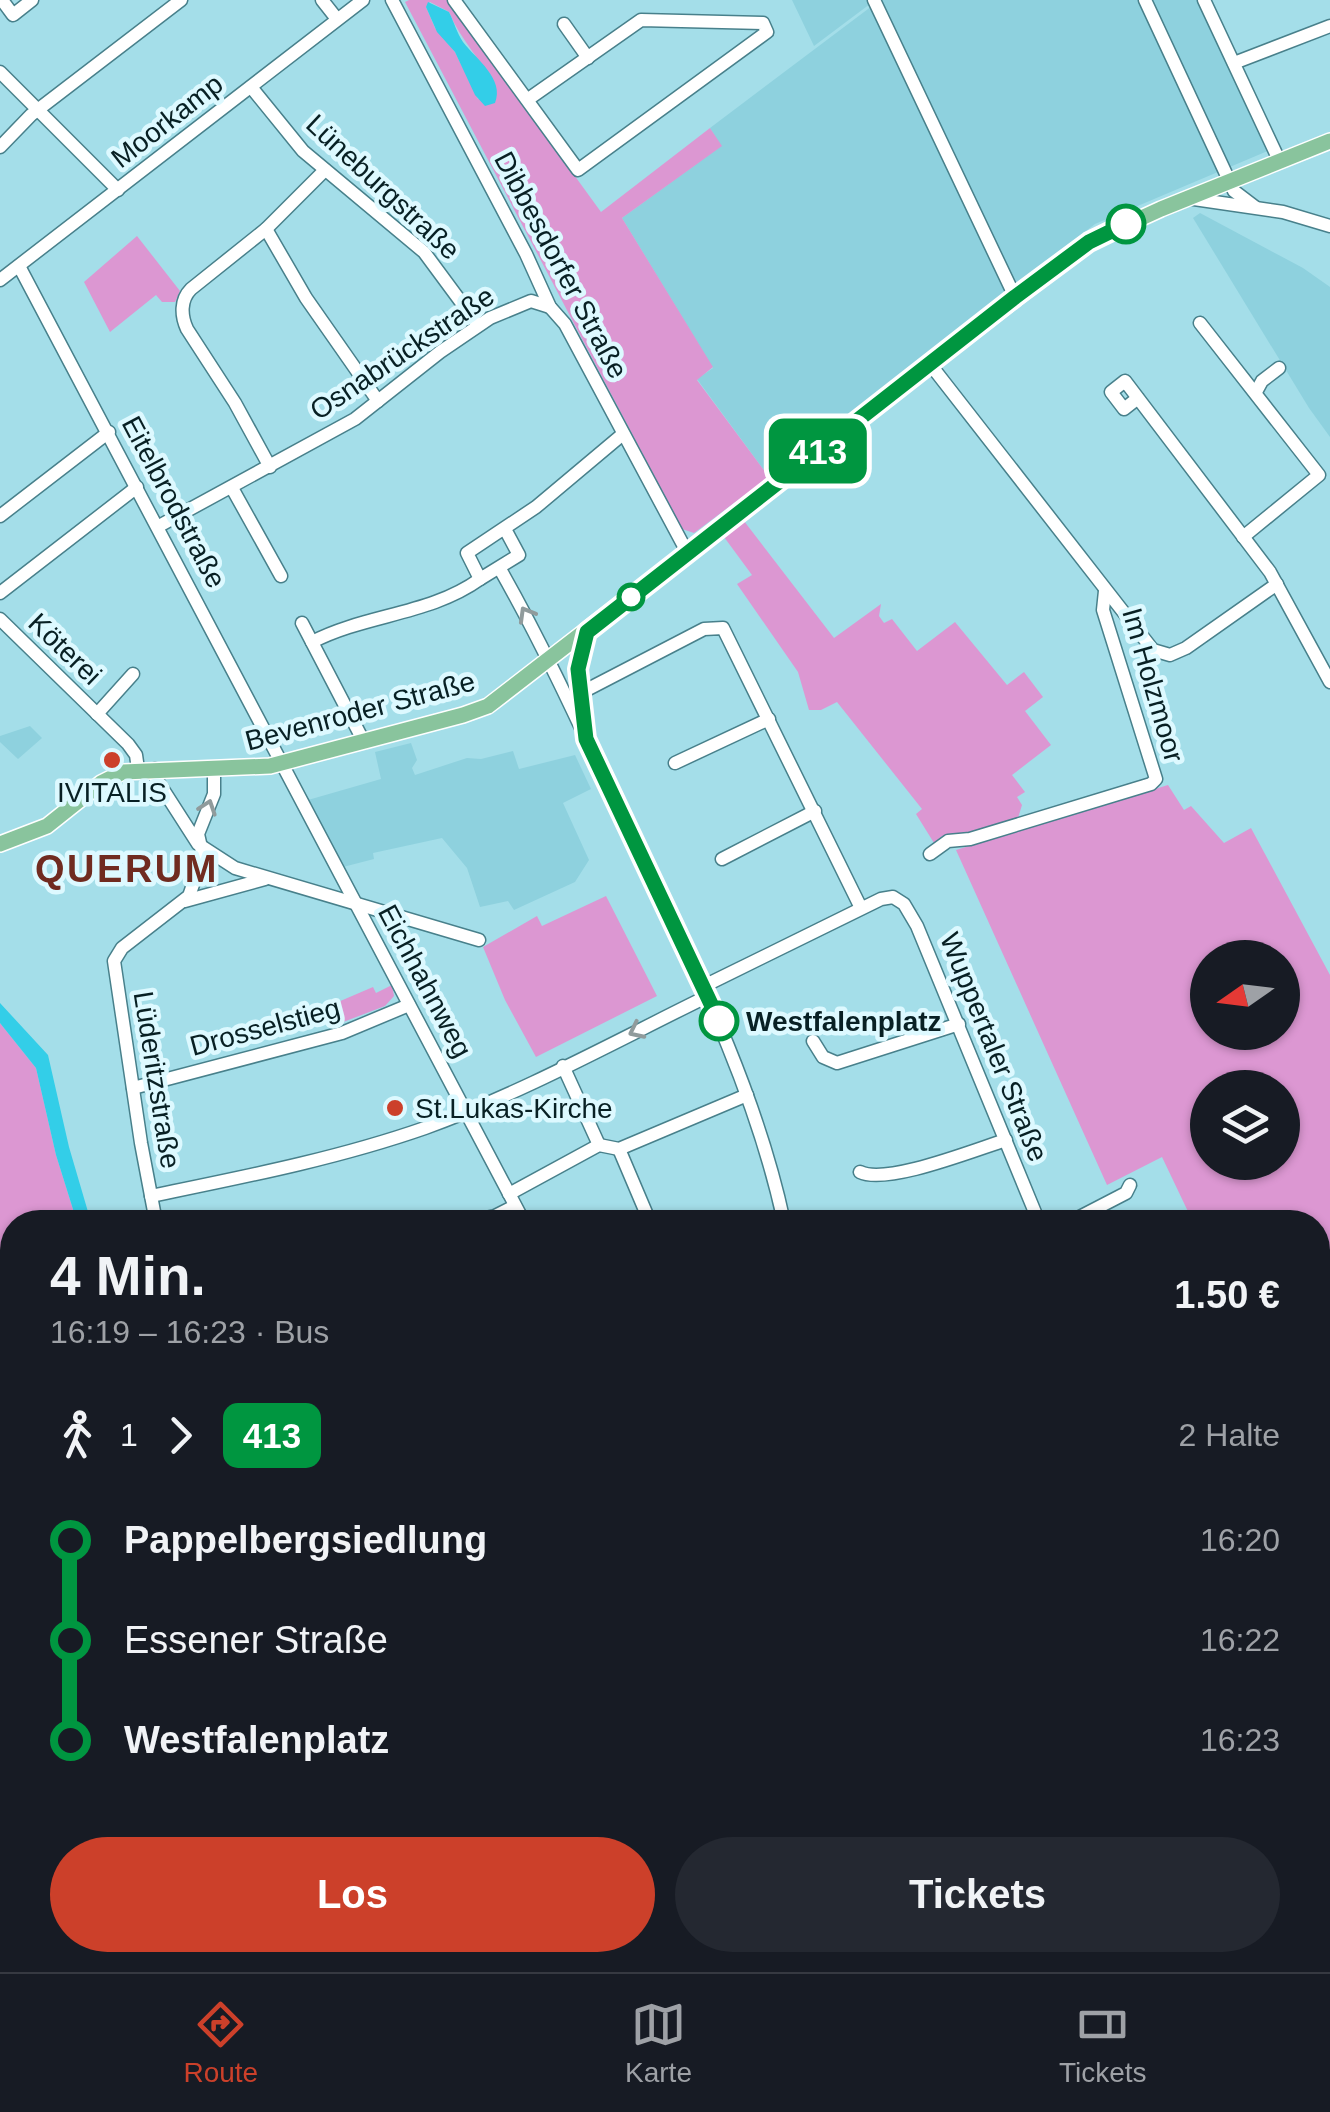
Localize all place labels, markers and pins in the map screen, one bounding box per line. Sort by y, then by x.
unlabelled marker [1107,205,1145,243]
unlabelled marker [618,584,644,610]
marker: IVITALIS [101,749,123,771]
place label: IVITALIS [57,777,167,808]
marker: Westfalenplatz [700,1002,738,1040]
place label: Westfalenplatz [746,1006,942,1037]
place label: St.Lukas-Kirche [415,1093,613,1124]
marker: St.Lukas-Kirche [384,1097,406,1119]

